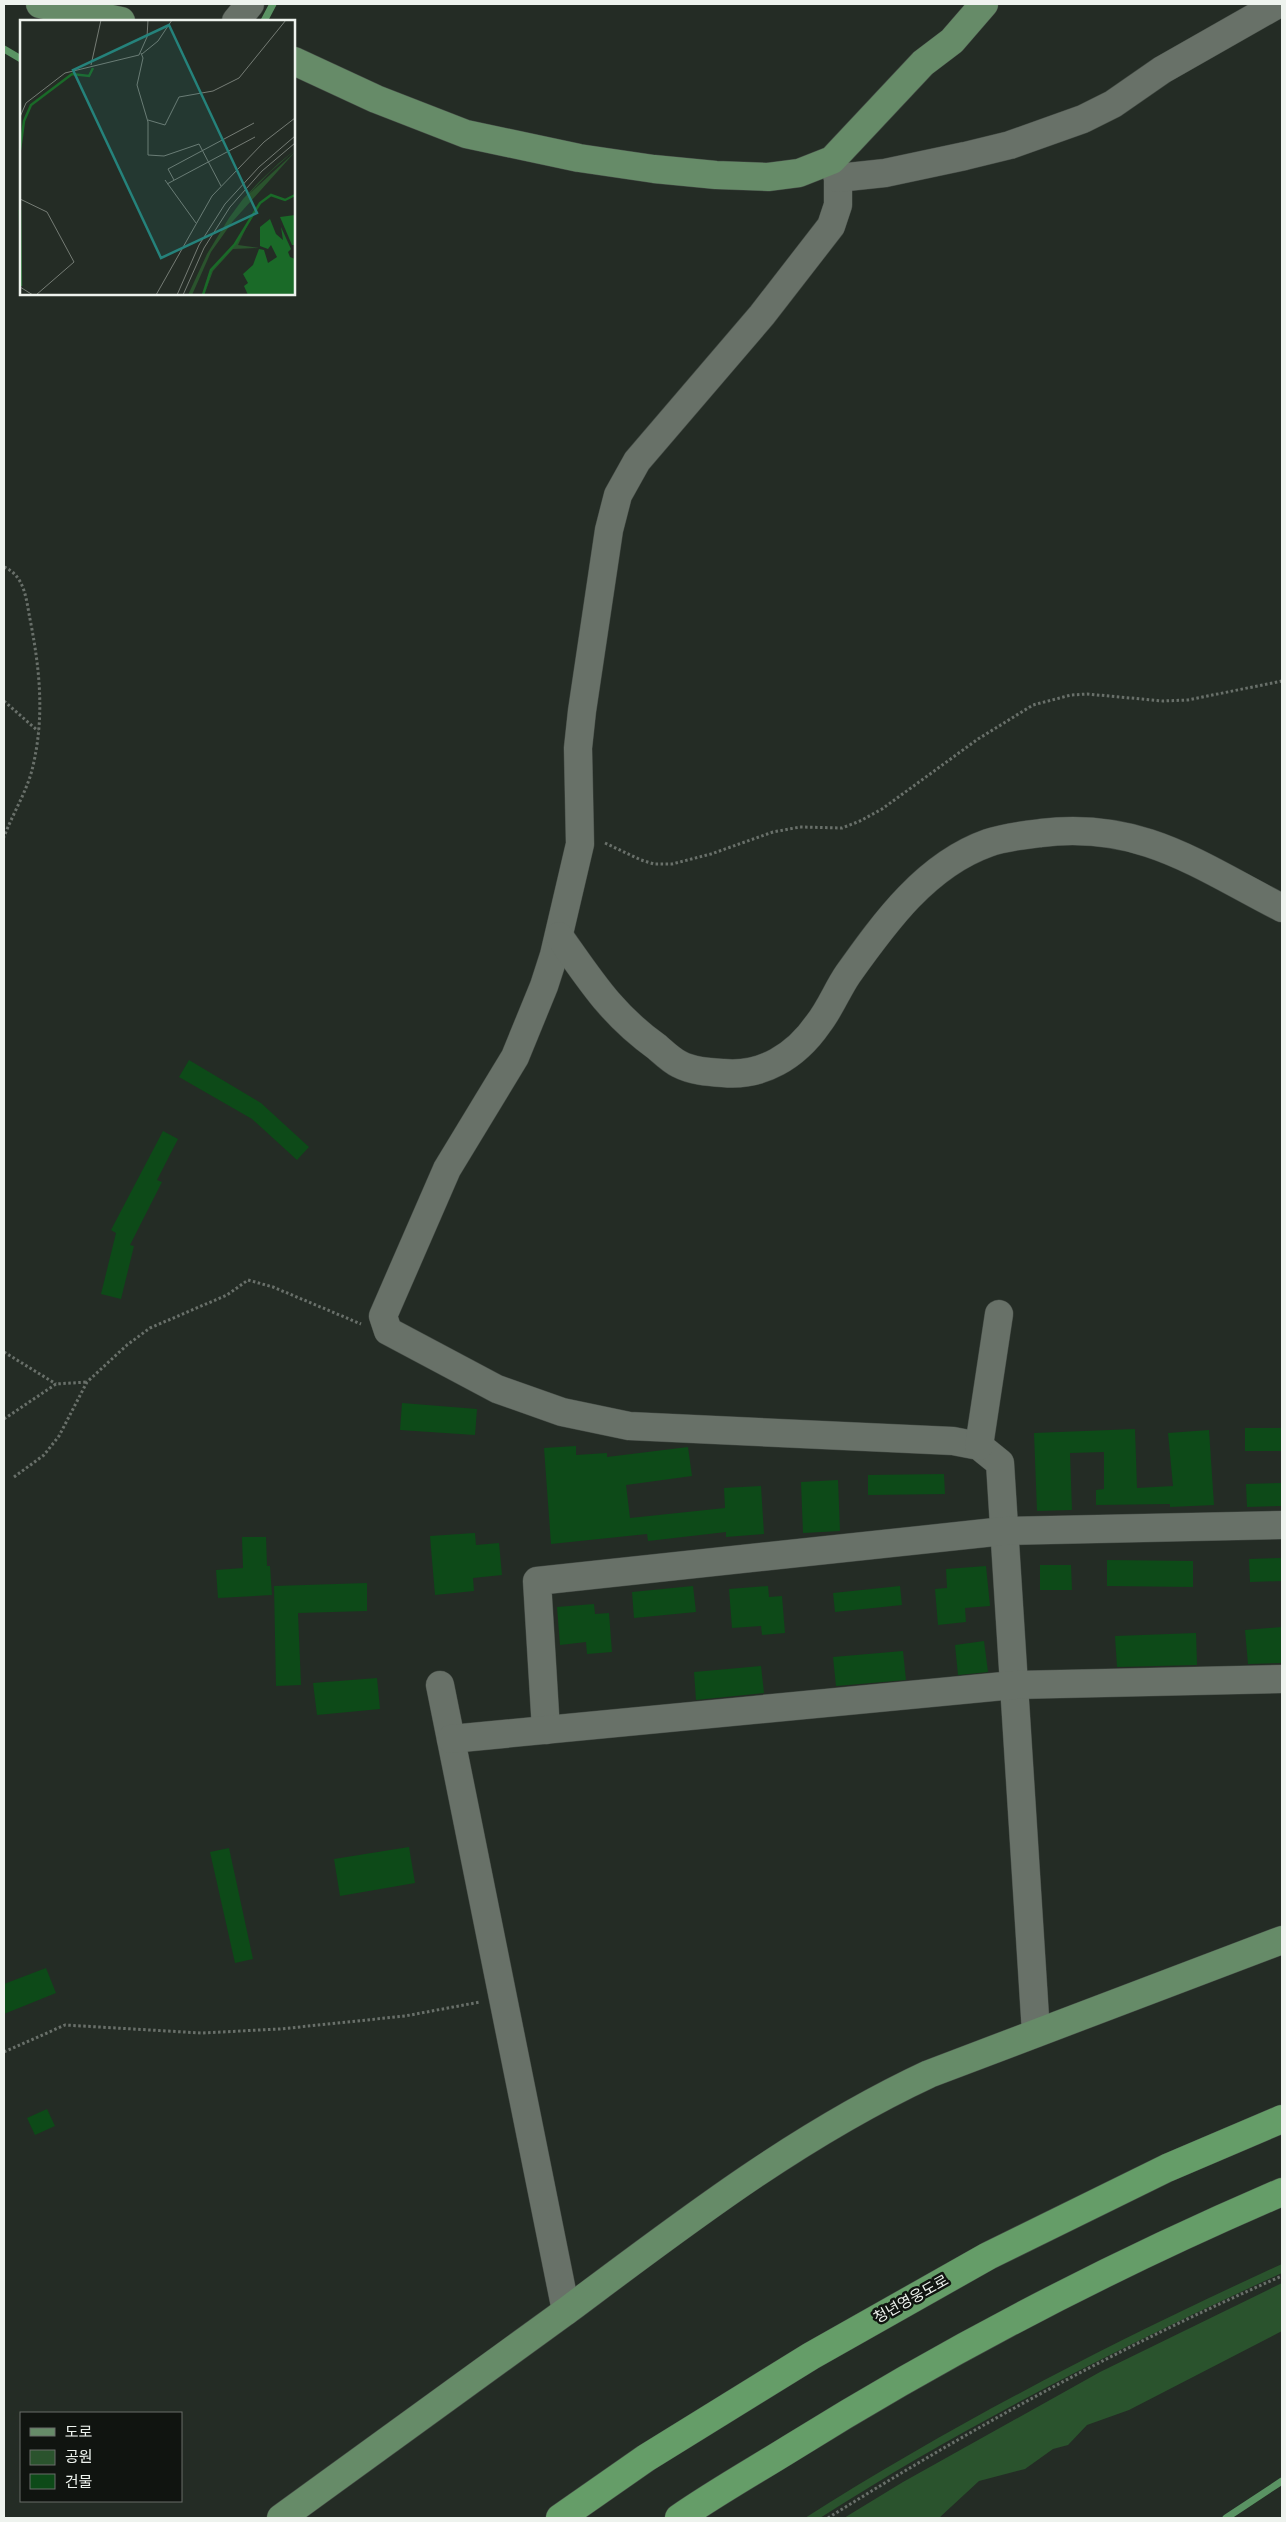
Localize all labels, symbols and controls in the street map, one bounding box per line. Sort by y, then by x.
inset map [20,20,295,295]
street label: 청년영웅도로 [870,2271,952,2327]
legend [20,2412,182,2502]
text: 도로 [65,2423,93,2441]
text: 공원 [65,2448,93,2466]
text: 건물 [65,2473,93,2491]

